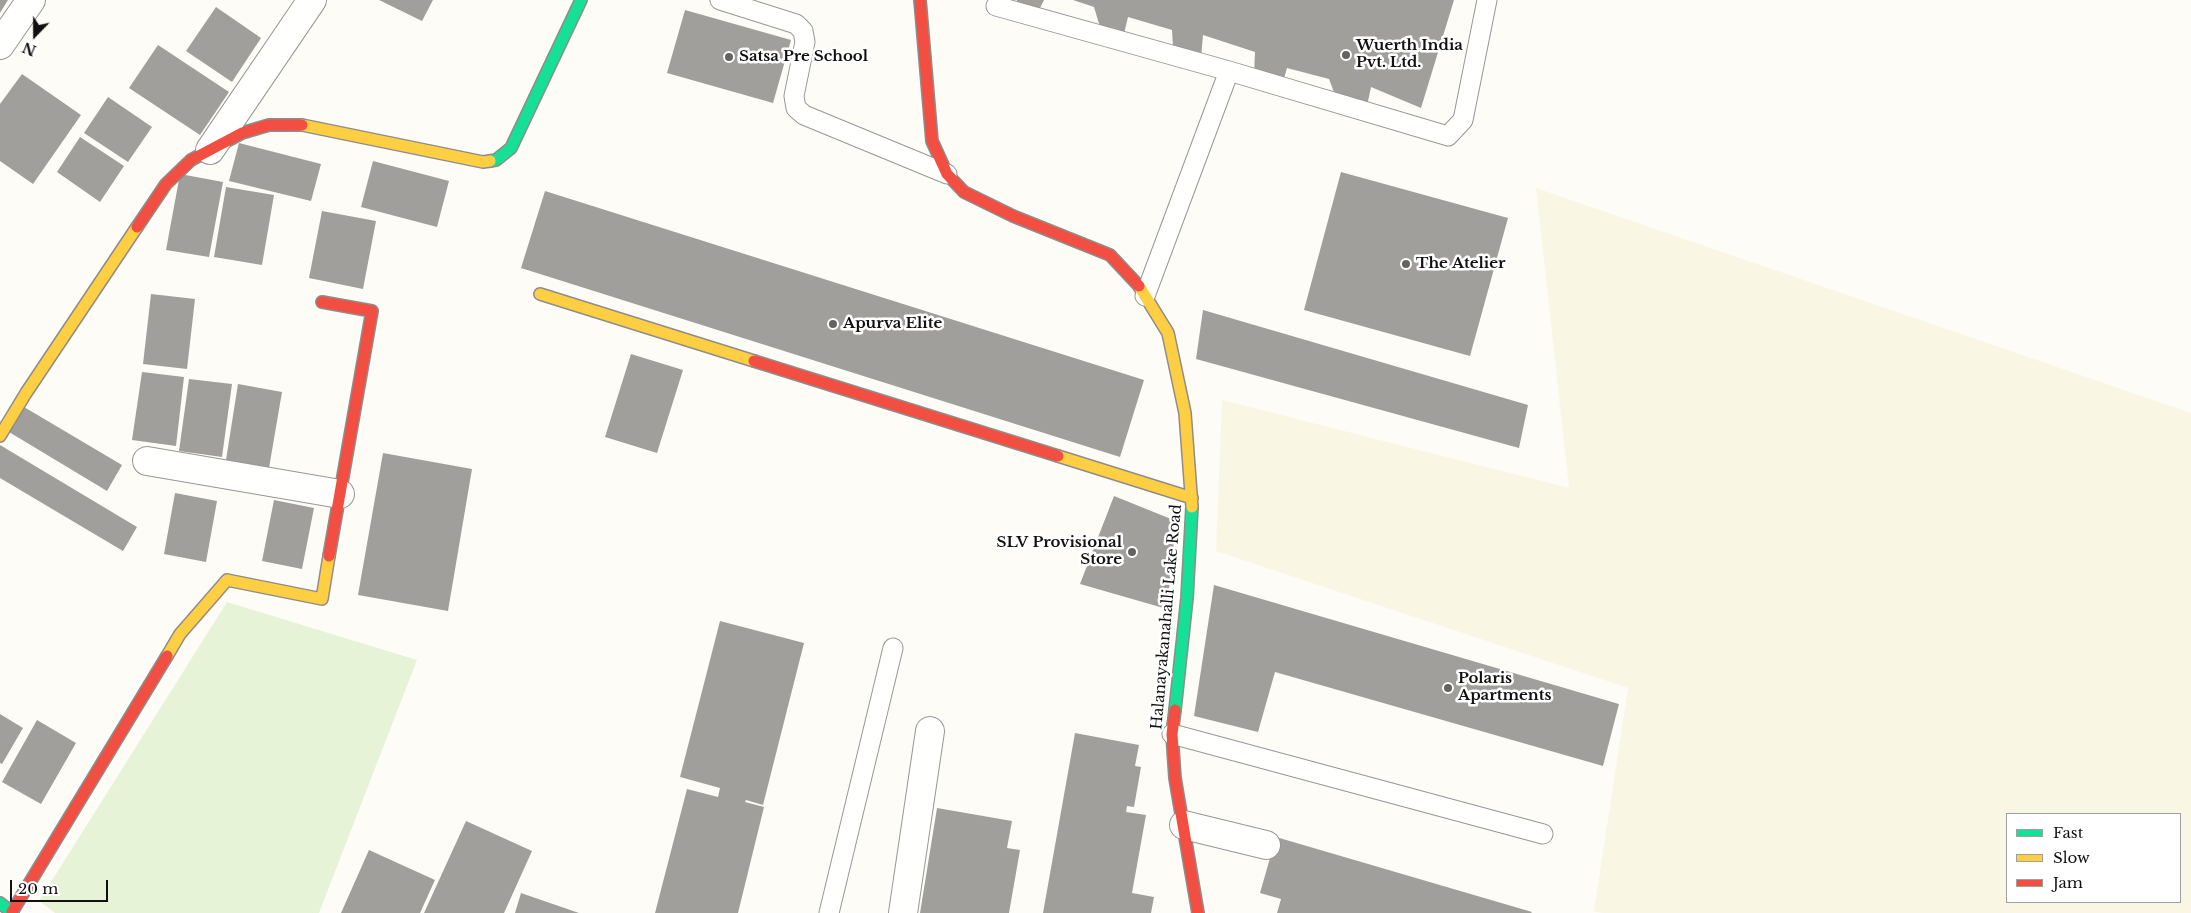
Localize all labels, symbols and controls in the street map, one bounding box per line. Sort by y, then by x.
north arrow [10,10,60,60]
place label: Wuerth India Pvt. Ltd. [1356,37,1463,72]
text: N [20,38,39,60]
place label: Satsa Pre School [739,48,868,66]
marker: Wuerth India Pvt. Ltd. [1340,49,1352,61]
marker: Satsa Pre School [723,51,735,63]
place label: The Atelier [1416,255,1505,273]
marker: The Atelier [1400,258,1412,270]
place label: Apurva Elite [843,315,942,333]
marker: Apurva Elite [827,318,839,330]
street label: Halanayakanahalli Lake Road [1148,504,1186,730]
place label: SLV Provisional Store [996,534,1122,569]
marker: SLV Provisional Store [1126,546,1138,558]
place label: Polaris Apartments [1458,670,1551,705]
marker: Polaris Apartments [1442,682,1454,694]
legend [2006,813,2181,903]
text: Fast [2053,823,2083,842]
text: Slow [2053,848,2090,867]
scale bar [12,870,110,902]
text: Jam [2053,873,2083,892]
text: 20 m [18,879,58,898]

